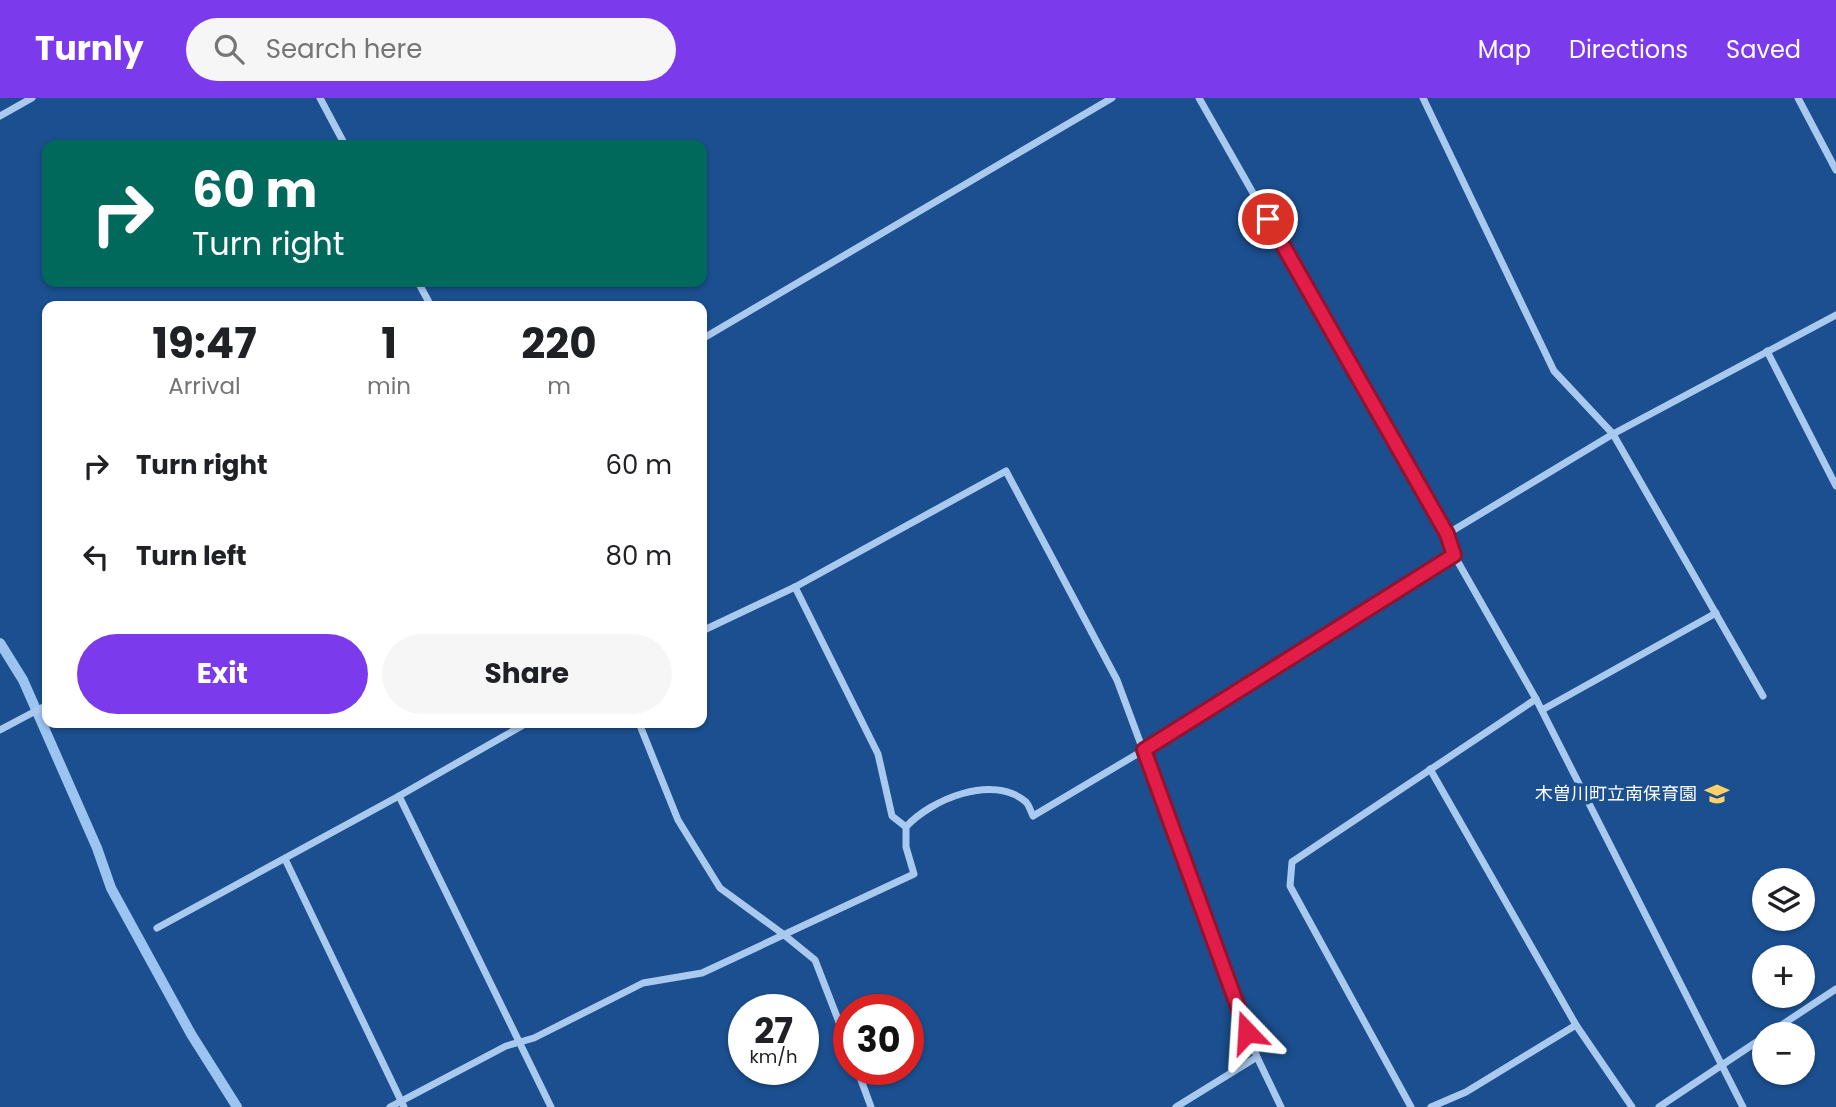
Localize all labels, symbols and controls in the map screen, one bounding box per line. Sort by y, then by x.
search box [186,18,676,81]
text: Turnly [35,25,144,72]
icon: search [210,30,248,68]
text: Search here [266,31,422,67]
text: Map [1478,33,1531,66]
text: Directions [1569,33,1688,66]
text: Saved [1726,33,1801,66]
text: 60 m [192,156,317,224]
icon: right [77,168,168,259]
pin [1238,189,1298,249]
icon: arrive [1249,200,1287,238]
text: Turn right [192,221,344,266]
text: 19:47 [152,314,257,373]
text: 1 [381,314,397,373]
text: 220 [521,314,597,373]
text: Arrival [168,370,241,402]
text: min [367,370,411,402]
text: m [547,370,571,402]
icon: right [77,447,115,485]
text: Turn right [136,447,268,483]
text: 60 m [605,447,672,483]
icon: left [77,538,115,576]
text: Turn left [136,538,247,574]
text: 80 m [606,538,672,574]
button: Exit [77,634,368,714]
button: Share [382,634,672,714]
school or university icon: 木曽川町立南保育園 [1703,780,1731,808]
place label: 木曽川町立南保育園 [1535,781,1697,806]
map controls [1752,868,1815,1085]
button: layers [1752,868,1815,931]
button: + [1752,945,1815,1008]
speed limit sign: 30 [833,994,924,1085]
position arrow [1210,995,1284,1069]
text: 27 [754,1006,793,1055]
button: − [1752,1022,1815,1085]
text: km/h [750,1044,797,1069]

